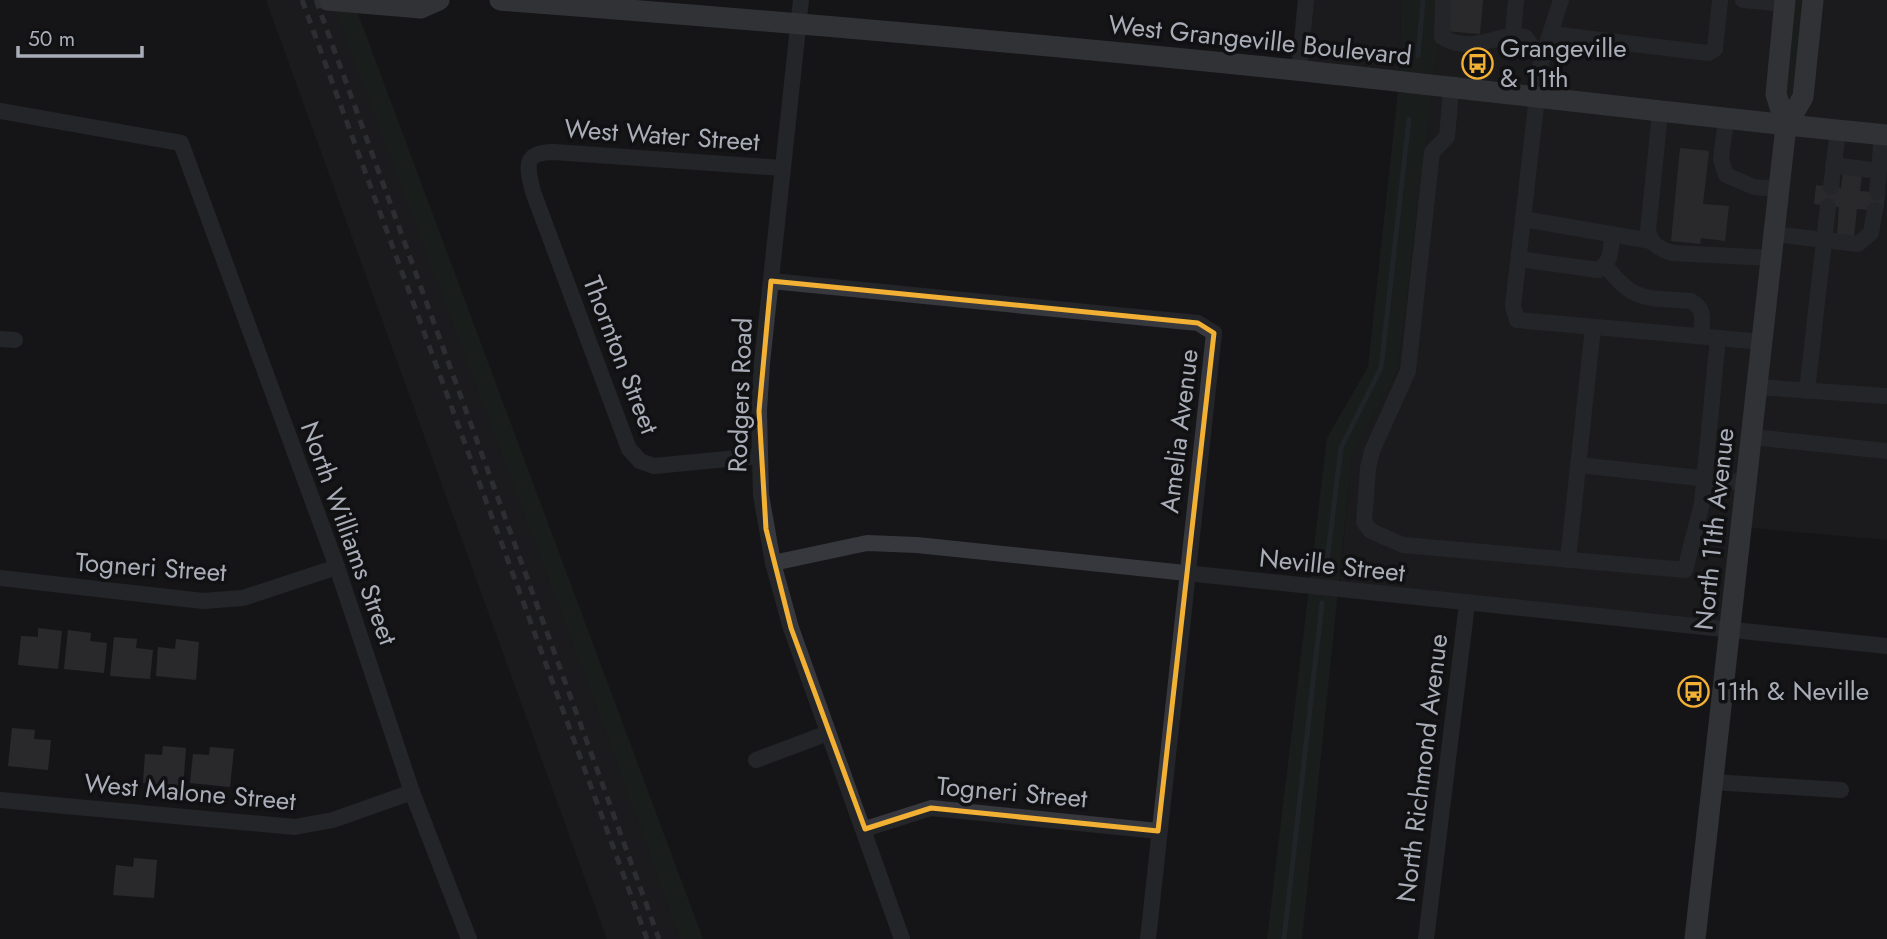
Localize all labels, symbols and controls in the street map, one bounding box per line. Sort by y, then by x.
street label: West Grangeville Boulevard [1106,5,1414,75]
scale bar [18,14,142,58]
text: 50 m [28,24,75,54]
place label: Grangeville & 11th [1500,29,1627,97]
bus stop icon: Grangeville & 11th [1460,46,1494,80]
street label: West Water Street [563,109,762,161]
street label: Thornton Street [573,270,669,440]
street label: Rodgers Road [718,317,762,473]
street label: Amelia Avenue [1150,347,1208,515]
street label: North Williams Street [291,416,407,651]
street label: North 11th Avenue [1684,426,1744,632]
street label: Neville Street [1257,538,1408,592]
street label: Togneri Street [74,543,228,591]
street label: North Richmond Avenue [1387,632,1457,904]
place label: 11th & Neville [1716,672,1869,710]
bus stop icon: 11th & Neville [1676,674,1710,708]
street label: West Malone Street [83,764,298,820]
street label: Togneri Street [935,766,1090,818]

